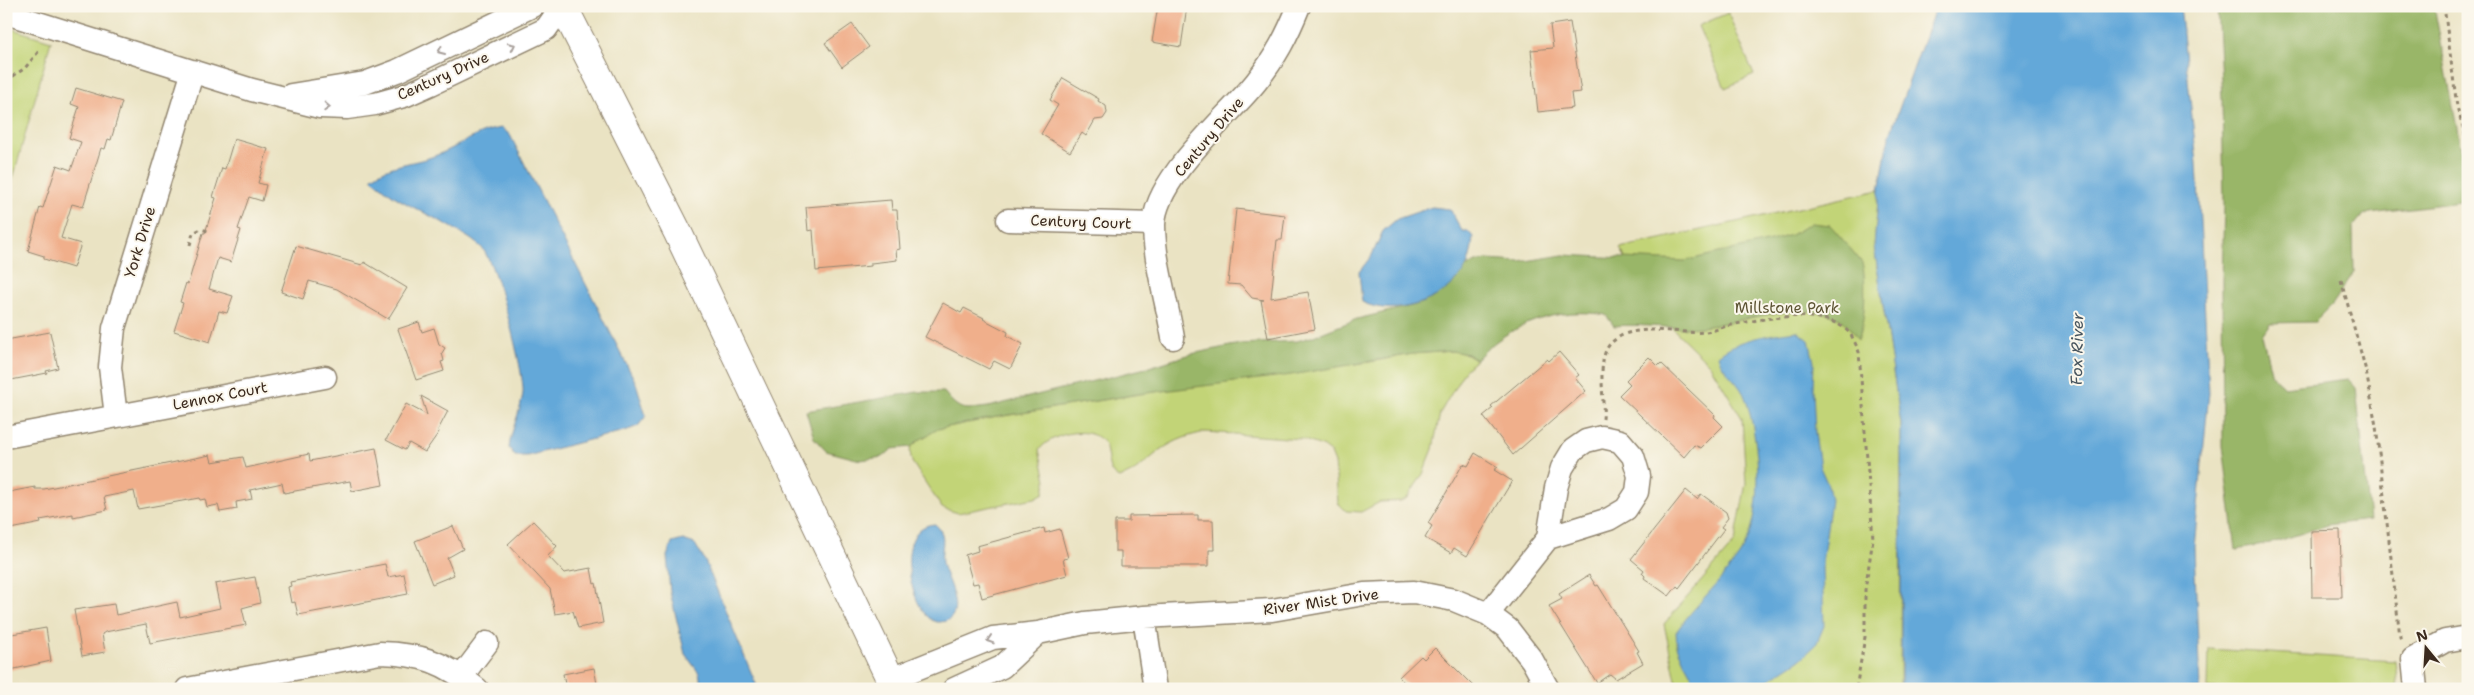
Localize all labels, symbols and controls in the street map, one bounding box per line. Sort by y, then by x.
one-way arrow [507,41,516,52]
one-way arrow [437,44,446,55]
street label: Century Drive [394,47,492,105]
street label: Century Drive [1170,93,1248,181]
one-way arrow [323,102,331,113]
street label: York Drive [120,204,160,280]
street label: Century Court [1030,210,1132,234]
park label: Millstone Park [1735,298,1839,318]
water label: Fox River [2066,312,2088,386]
street label: Lennox Court [171,377,269,415]
street label: River Mist Drive [1262,584,1380,620]
north arrow [2402,622,2452,672]
text: N [2414,625,2430,646]
one-way arrow [986,634,995,644]

